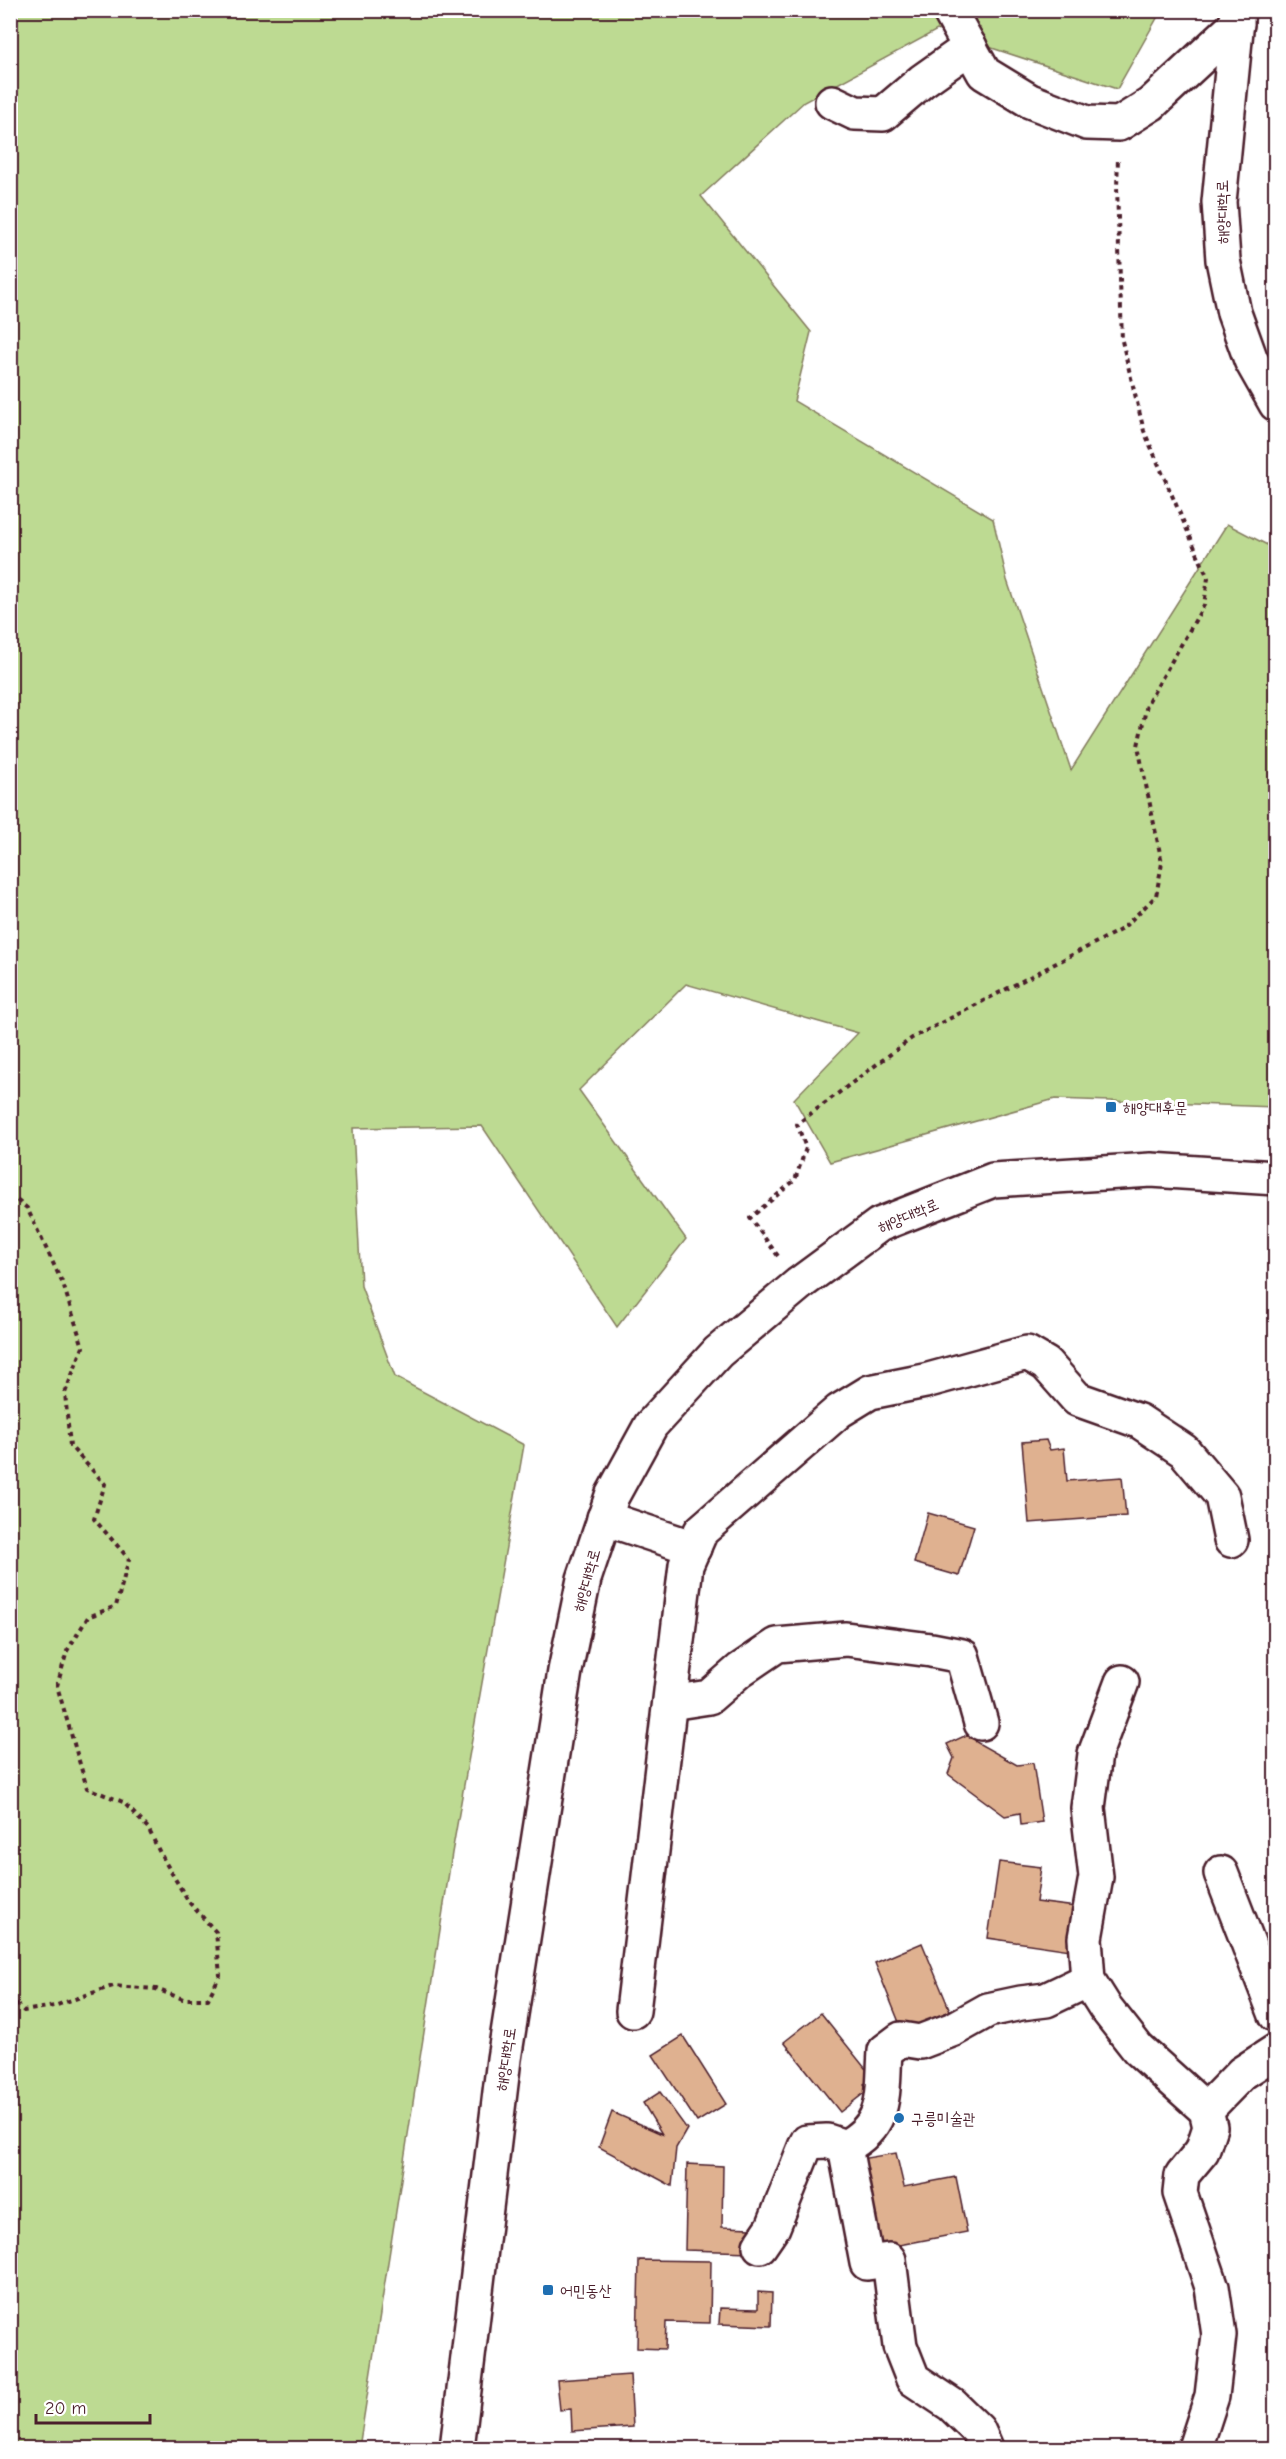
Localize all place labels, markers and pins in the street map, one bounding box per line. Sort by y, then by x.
place label: 해양대후문 [1123,1099,1187,1117]
marker: 해양대후문 [1104,1100,1118,1114]
place label: 구릉미술관 [911,2110,976,2128]
marker: 구릉미술관 [892,2111,906,2125]
place label: 어민동산 [560,2282,612,2300]
marker: 어민동산 [541,2283,555,2297]

